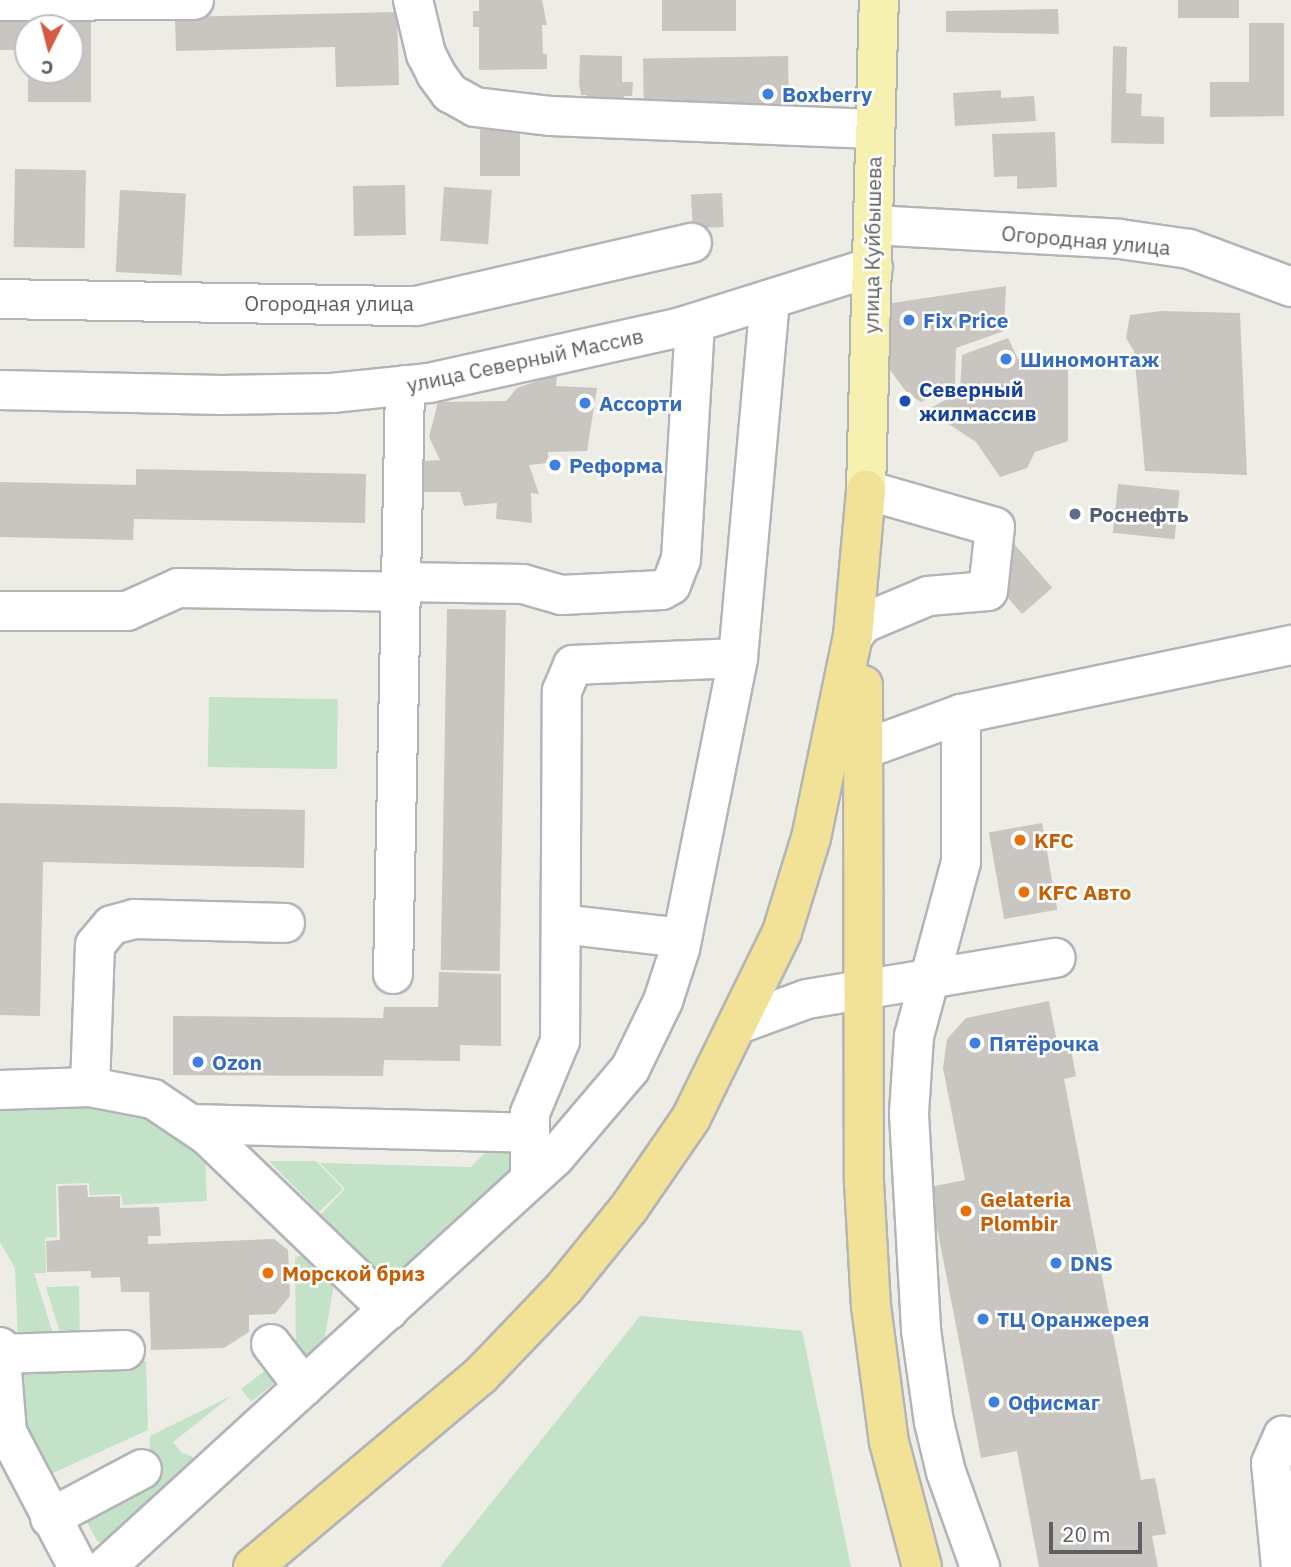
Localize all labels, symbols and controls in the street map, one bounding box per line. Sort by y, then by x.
north arrow [14,14,84,84]
text: С [40,55,54,80]
place label: Boxberry [782,81,872,107]
marker: Boxberry [760,86,776,102]
street label: улица Куйбышева [858,156,886,334]
street label: Огородная улица [1000,220,1172,260]
street label: Огородная улица [244,290,414,316]
place label: Fix Price [923,307,1009,333]
marker: Fix Price [901,312,917,328]
street label: улица Северный Массив [404,323,646,397]
place label: Шиномонтаж [1020,346,1159,372]
marker: Шиномонтаж [998,351,1014,367]
place label: Северный жилмассив [919,376,1037,426]
place label: Ассорти [599,390,682,416]
marker: Северный жилмассив [897,393,913,409]
marker: Ассорти [577,395,593,411]
place label: Реформа [569,452,663,478]
marker: Реформа [547,457,563,473]
place label: Роснефть [1089,501,1189,527]
marker: Роснефть [1067,506,1083,522]
place label: KFC [1034,827,1074,853]
marker: KFC [1012,832,1028,848]
place label: KFC Авто [1038,879,1131,905]
marker: KFC Авто [1016,884,1032,900]
place label: Пятёрочка [989,1030,1099,1056]
marker: Пятёрочка [967,1035,983,1051]
place label: Ozon [212,1049,262,1075]
marker: Ozon [190,1054,206,1070]
place label: Gelateria Plombir [980,1186,1071,1236]
marker: Gelateria Plombir [958,1203,974,1219]
place label: DNS [1070,1250,1113,1276]
marker: DNS [1048,1255,1064,1271]
place label: Морской бриз [282,1260,425,1286]
marker: Морской бриз [260,1265,276,1281]
place label: ТЦ Оранжерея [997,1306,1150,1332]
marker: ТЦ Оранжерея [975,1311,991,1327]
place label: Офисмаг [1008,1389,1100,1415]
marker: Офисмаг [986,1394,1002,1410]
scale bar [1053,1508,1146,1552]
text: 20 m [1062,1520,1111,1548]

